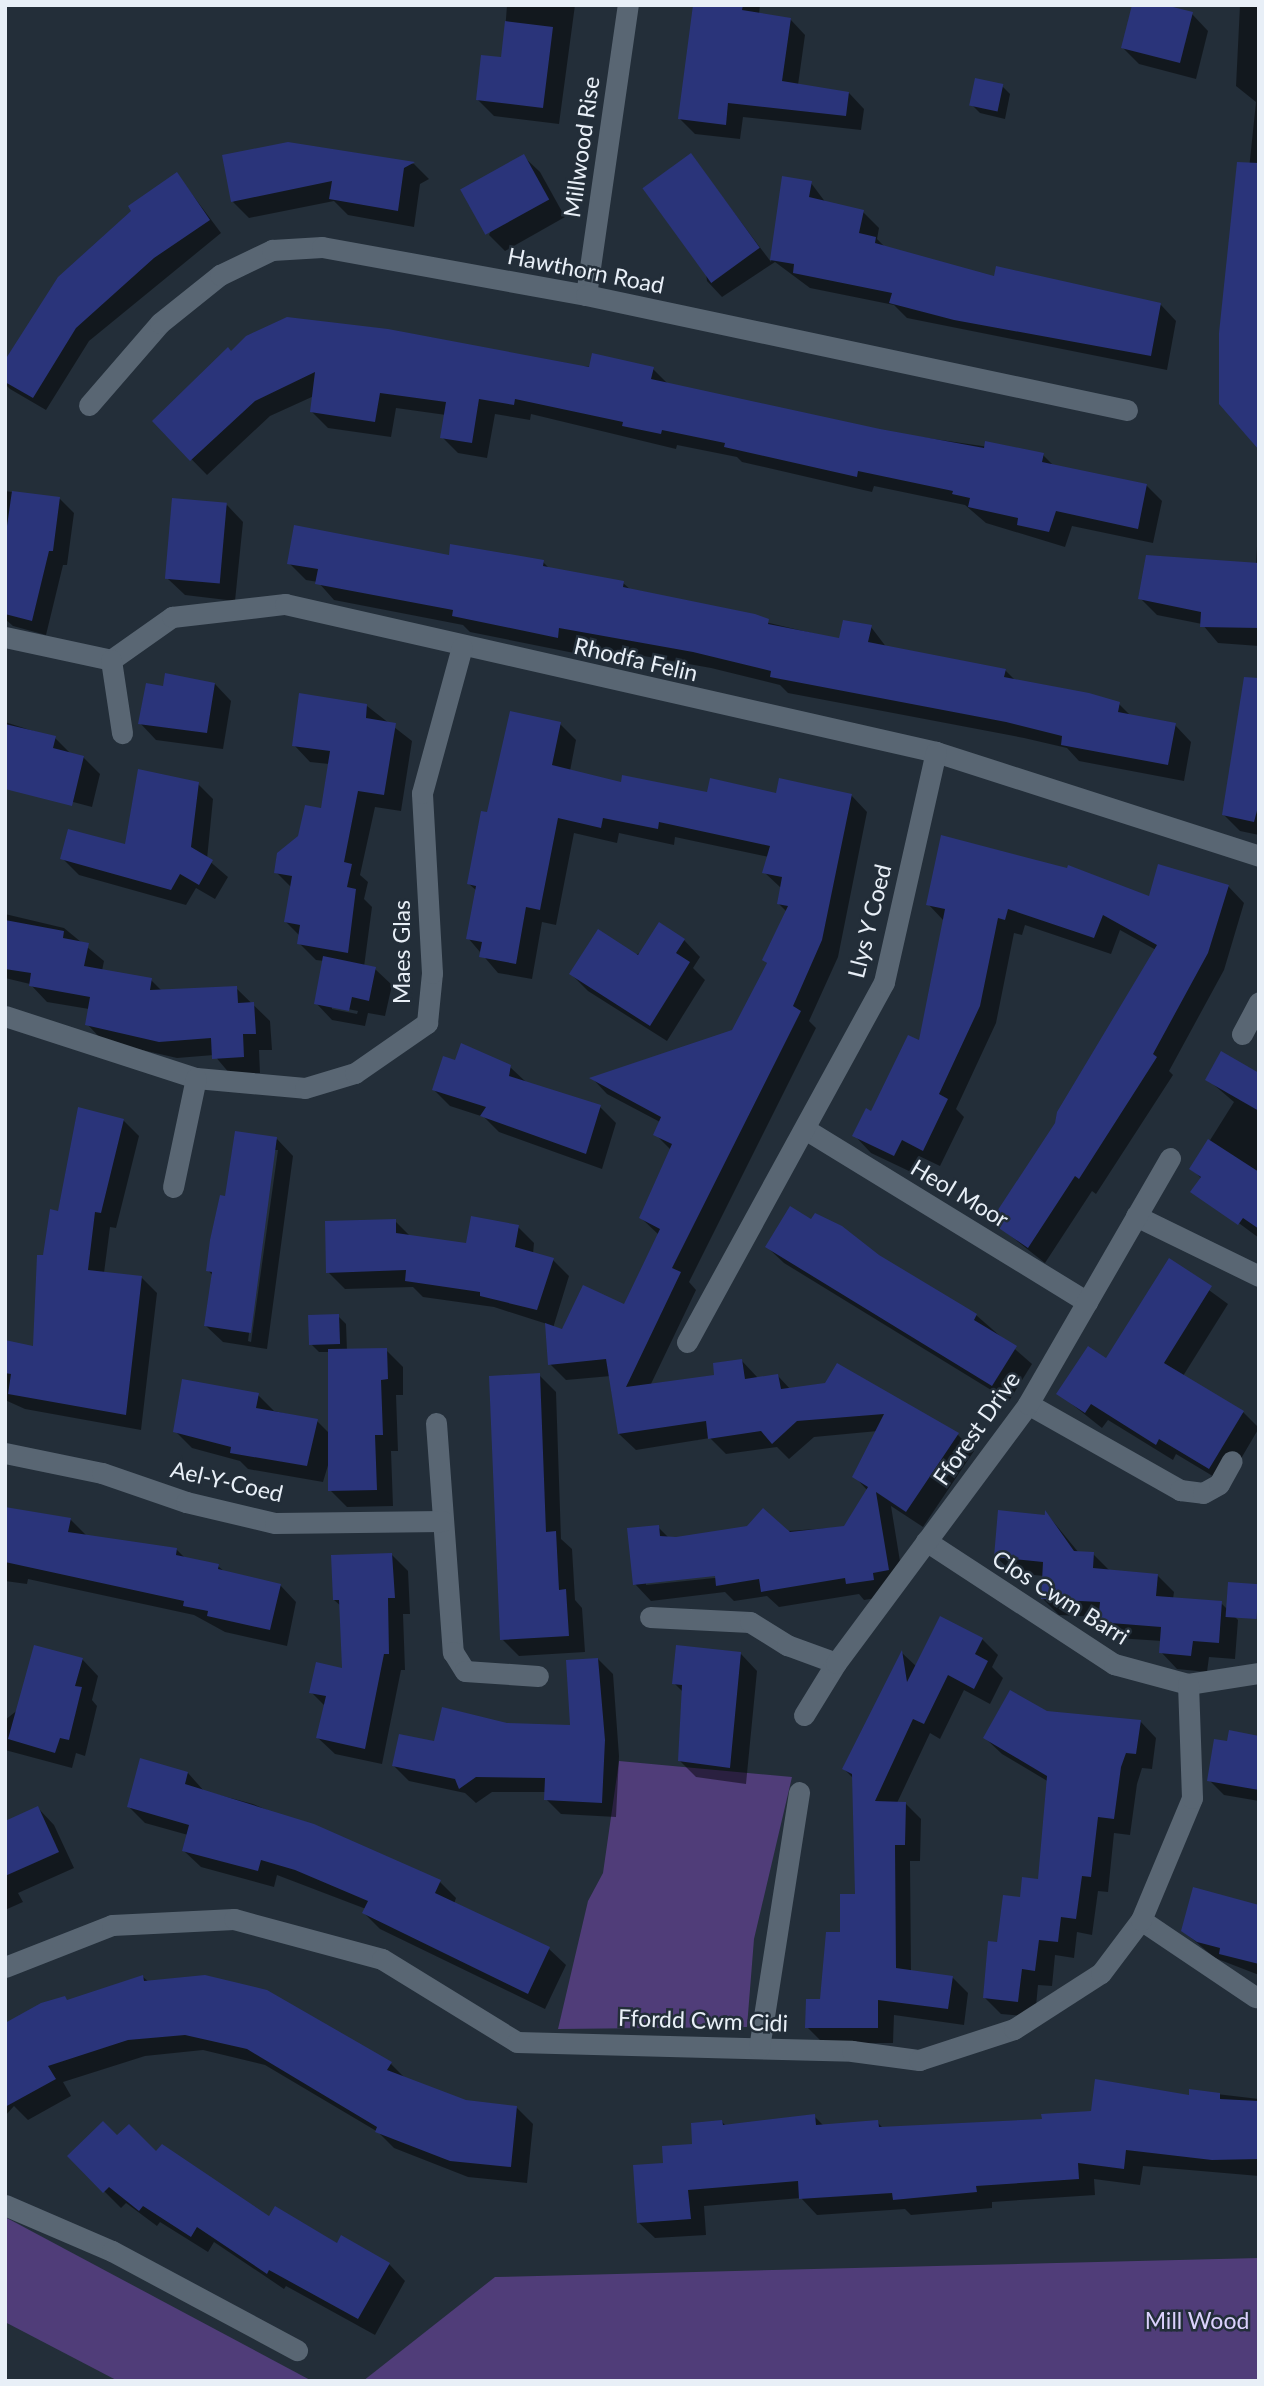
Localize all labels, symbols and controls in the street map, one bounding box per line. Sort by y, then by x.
street label: Millwood Rise [557,75,605,219]
street label: Hawthorn Road [505,241,667,299]
street label: Rhodfa Felin [571,631,701,687]
street label: Llys Y Coed [841,860,897,982]
street label: Maes Glas [387,900,415,1004]
street label: Heol Moor [906,1153,1014,1233]
street label: Fforest Drive [927,1366,1025,1490]
street label: Ael-Y-Coed [168,1455,286,1507]
street label: Clos Cwm Barri [988,1544,1134,1650]
street label: Ffordd Cwm Cidi [618,2003,788,2037]
park label: Mill Wood [1145,2306,1249,2334]

